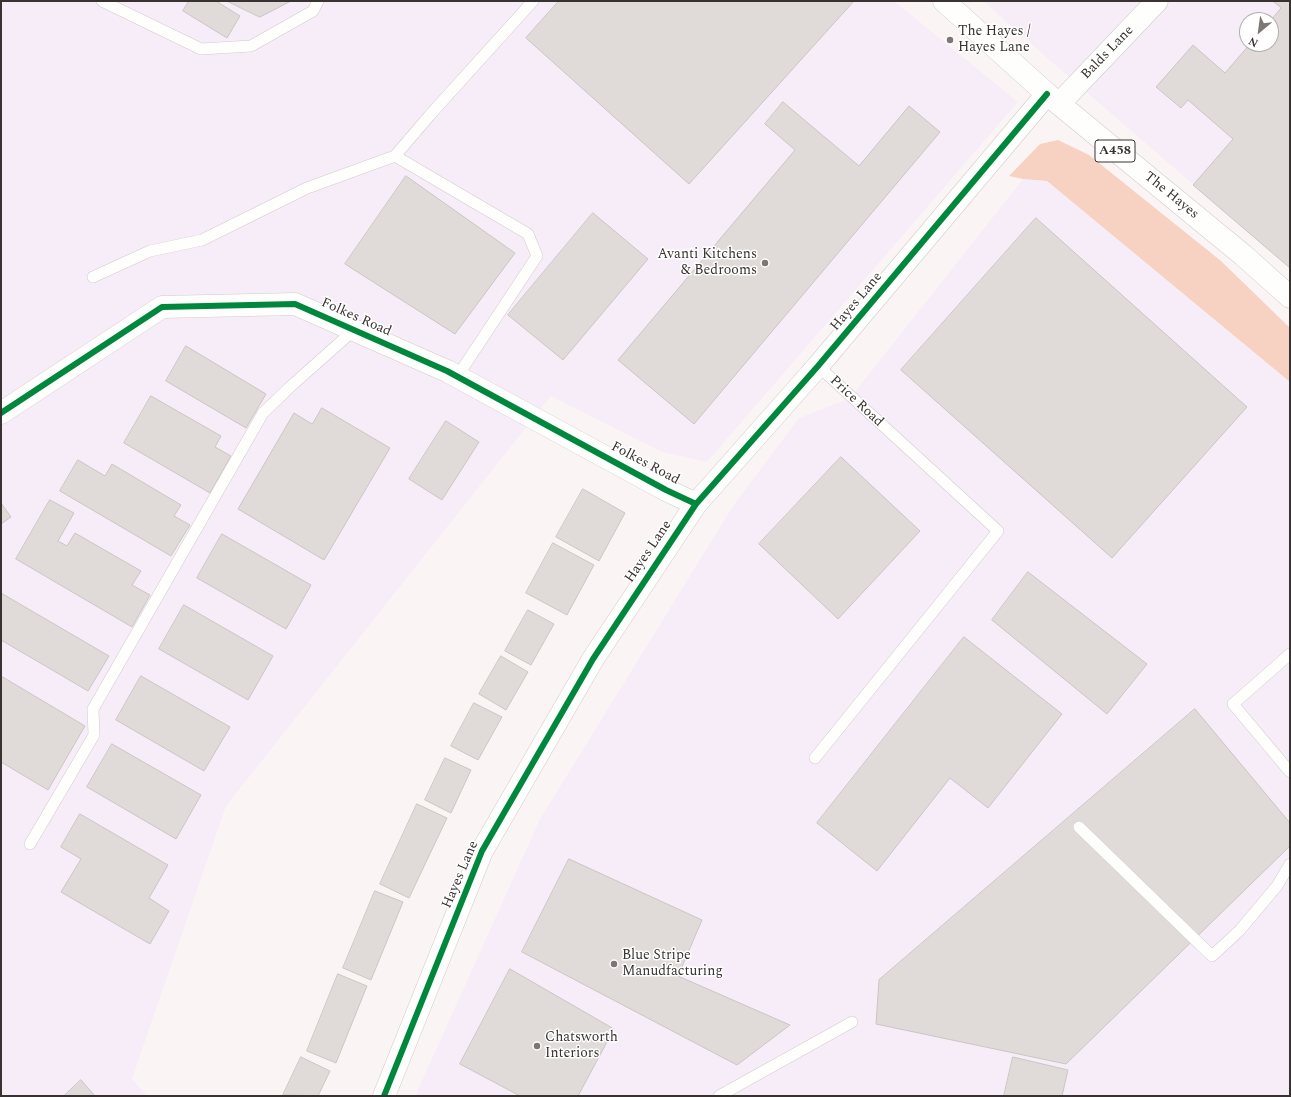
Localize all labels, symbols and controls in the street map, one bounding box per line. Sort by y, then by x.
north arrow [1239,12,1279,52]
street label: Balds Lane [1078,23,1138,83]
place label: The Hayes / Hayes Lane [958,24,1031,56]
text: N [1245,32,1261,52]
marker: The Hayes / Hayes Lane [945,35,955,45]
road number: A458 [1095,140,1135,162]
street label: The Hayes [1140,169,1202,223]
place label: Avanti Kitchens & Bedrooms [657,247,757,280]
marker: Avanti Kitchens & Bedrooms [760,258,770,268]
street label: Hayes Lane [827,269,887,335]
street label: Folkes Road [318,295,394,341]
street label: Price Road [826,373,886,431]
street label: Folkes Road [608,439,682,489]
street label: Hayes Lane [622,518,676,586]
street label: Hayes Lane [439,839,483,911]
place label: Blue Stripe Manudfacturing [622,948,723,980]
marker: Blue Stripe Manudfacturing [609,959,619,969]
place label: Chatsworth Interiors [545,1030,618,1062]
marker: Chatsworth Interiors [532,1041,542,1051]

